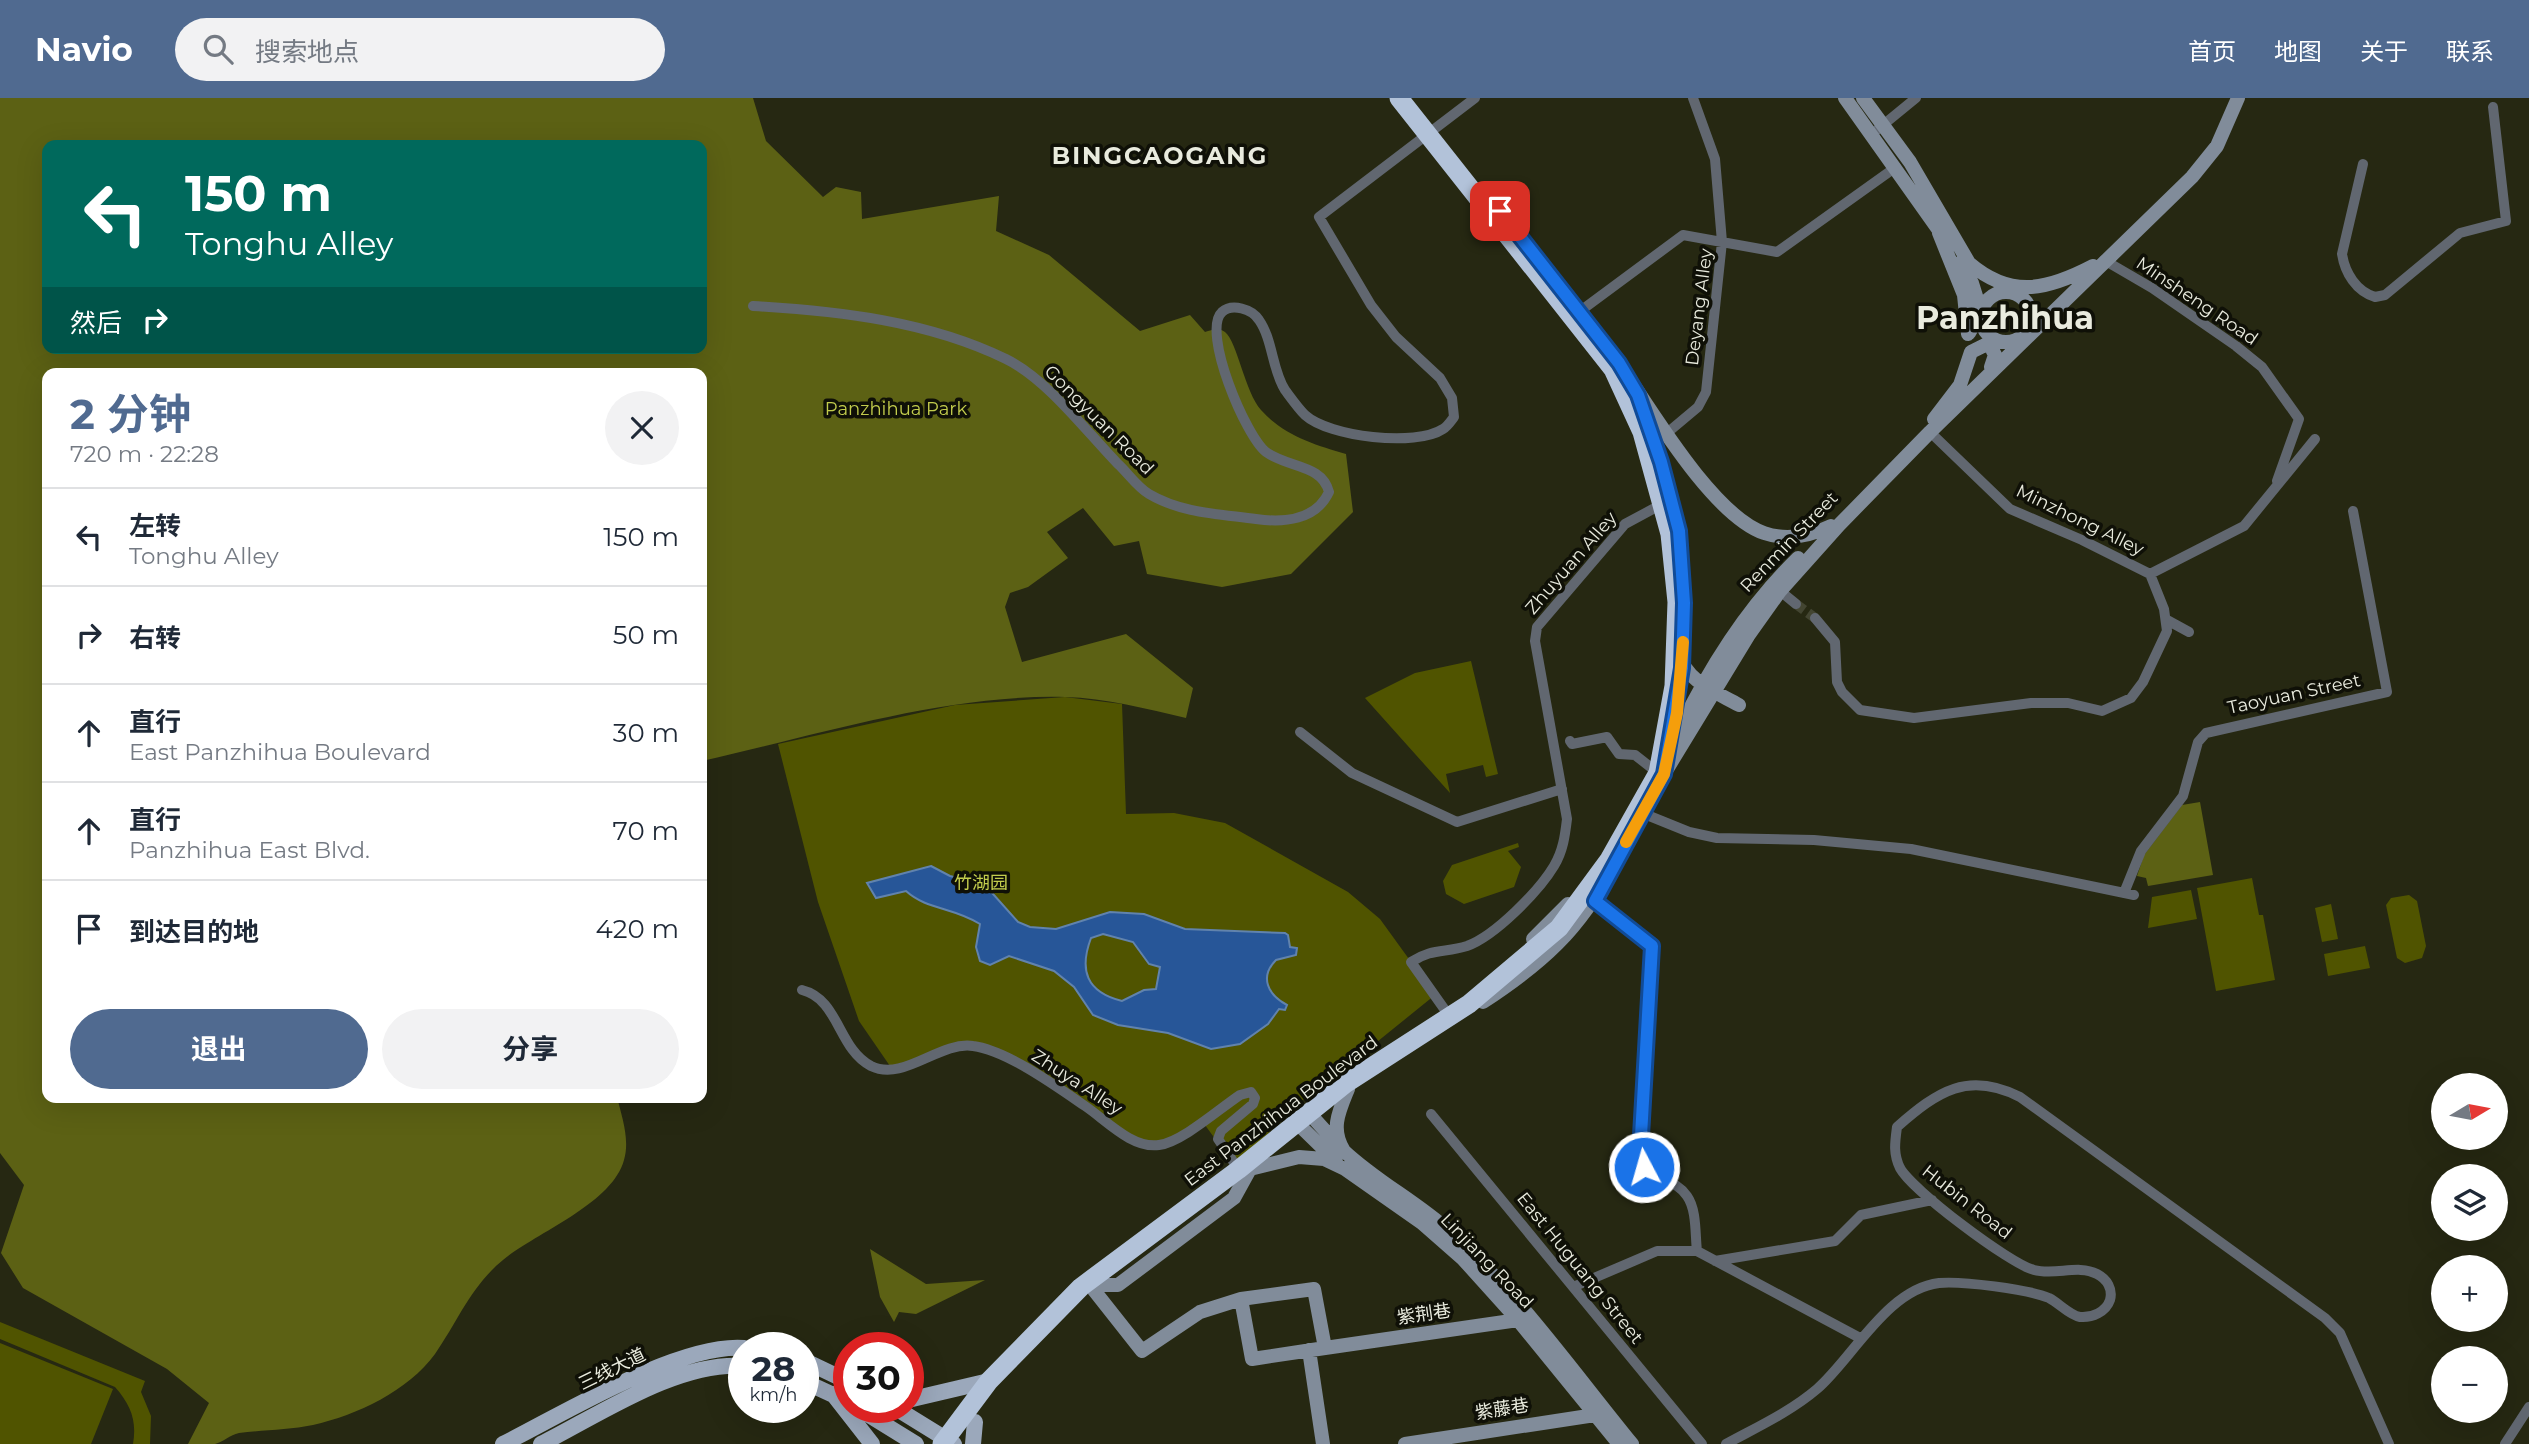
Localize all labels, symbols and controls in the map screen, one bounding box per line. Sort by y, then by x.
search box [175,18,665,81]
text: Navio [35,29,133,69]
icon: search [199,30,237,68]
text: 搜索地点 [255,36,359,68]
text: 首页 [2188,37,2236,66]
text: 地图 [2274,37,2322,66]
text: 关于 [2360,37,2408,66]
text: 联系 [2446,37,2494,66]
district label: BINGCAOGANG [1052,141,1268,170]
text: 150 m [185,164,332,223]
icon: left [70,168,161,259]
pin [1470,181,1530,241]
icon: arrive [1481,192,1519,230]
text: Tonghu Alley [185,224,393,263]
street label: Deyang Alley [1681,247,1717,367]
street label: Minsheng Road [2132,252,2262,350]
district label: Panzhihua [1916,298,2094,337]
icon: right [136,301,174,339]
text: 然后 [70,307,122,339]
street label: Gongyuan Road [1040,361,1158,479]
text: 2 分钟 [70,388,191,440]
button: close [605,391,679,465]
park label: Panzhihua Park [825,398,967,420]
text: 720 m · 22:28 [70,440,219,468]
street label: Minzhong Alley [2013,480,2148,560]
street label: Renmin Street [1735,487,1843,597]
street label: Zhuyuan Alley [1521,507,1622,619]
text: 左转 [129,510,181,542]
icon: left [70,518,108,556]
text: 150 m [603,521,679,553]
text: Tonghu Alley [129,542,279,570]
icon: right [70,616,108,654]
text: 50 m [613,619,679,651]
text: 右转 [129,622,181,654]
street label: Taoyuan Street [2226,669,2362,719]
text: 直行 [129,706,181,738]
icon: ahead [70,714,108,752]
text: 30 m [613,717,679,749]
text: East Panzhihua Boulevard [129,738,431,766]
text: 直行 [129,804,181,836]
icon: ahead [70,812,108,850]
text: 70 m [613,815,679,847]
text: Panzhihua East Blvd. [129,836,370,864]
park label: 竹湖园 [954,872,1008,894]
icon: arrive [70,910,108,948]
text: 420 m [596,913,679,945]
text: 到达目的地 [129,916,259,948]
button: 退出 [70,1009,368,1089]
button: 分享 [382,1009,679,1089]
street label: East Panzhihua Boulevard [1180,1031,1382,1191]
street label: Zhuya Alley [1028,1045,1127,1120]
north arrow [2431,1073,2508,1150]
map controls [2431,1073,2508,1423]
position arrow [1607,1130,1681,1204]
street label: Hubin Road [1918,1160,2016,1244]
button: layers [2431,1164,2508,1241]
street label: East Huguang Street [1512,1188,1648,1348]
street label: Linjiang Road [1436,1209,1538,1313]
button: + [2431,1255,2508,1332]
street label: 紫荆巷 [1396,1299,1452,1329]
speed limit sign: 30 [833,1332,924,1423]
street label: 三线大道 [575,1343,649,1395]
button: − [2431,1346,2508,1423]
text: 28 [752,1347,795,1390]
text: km/h [749,1384,798,1406]
street label: 紫藤巷 [1474,1394,1530,1424]

